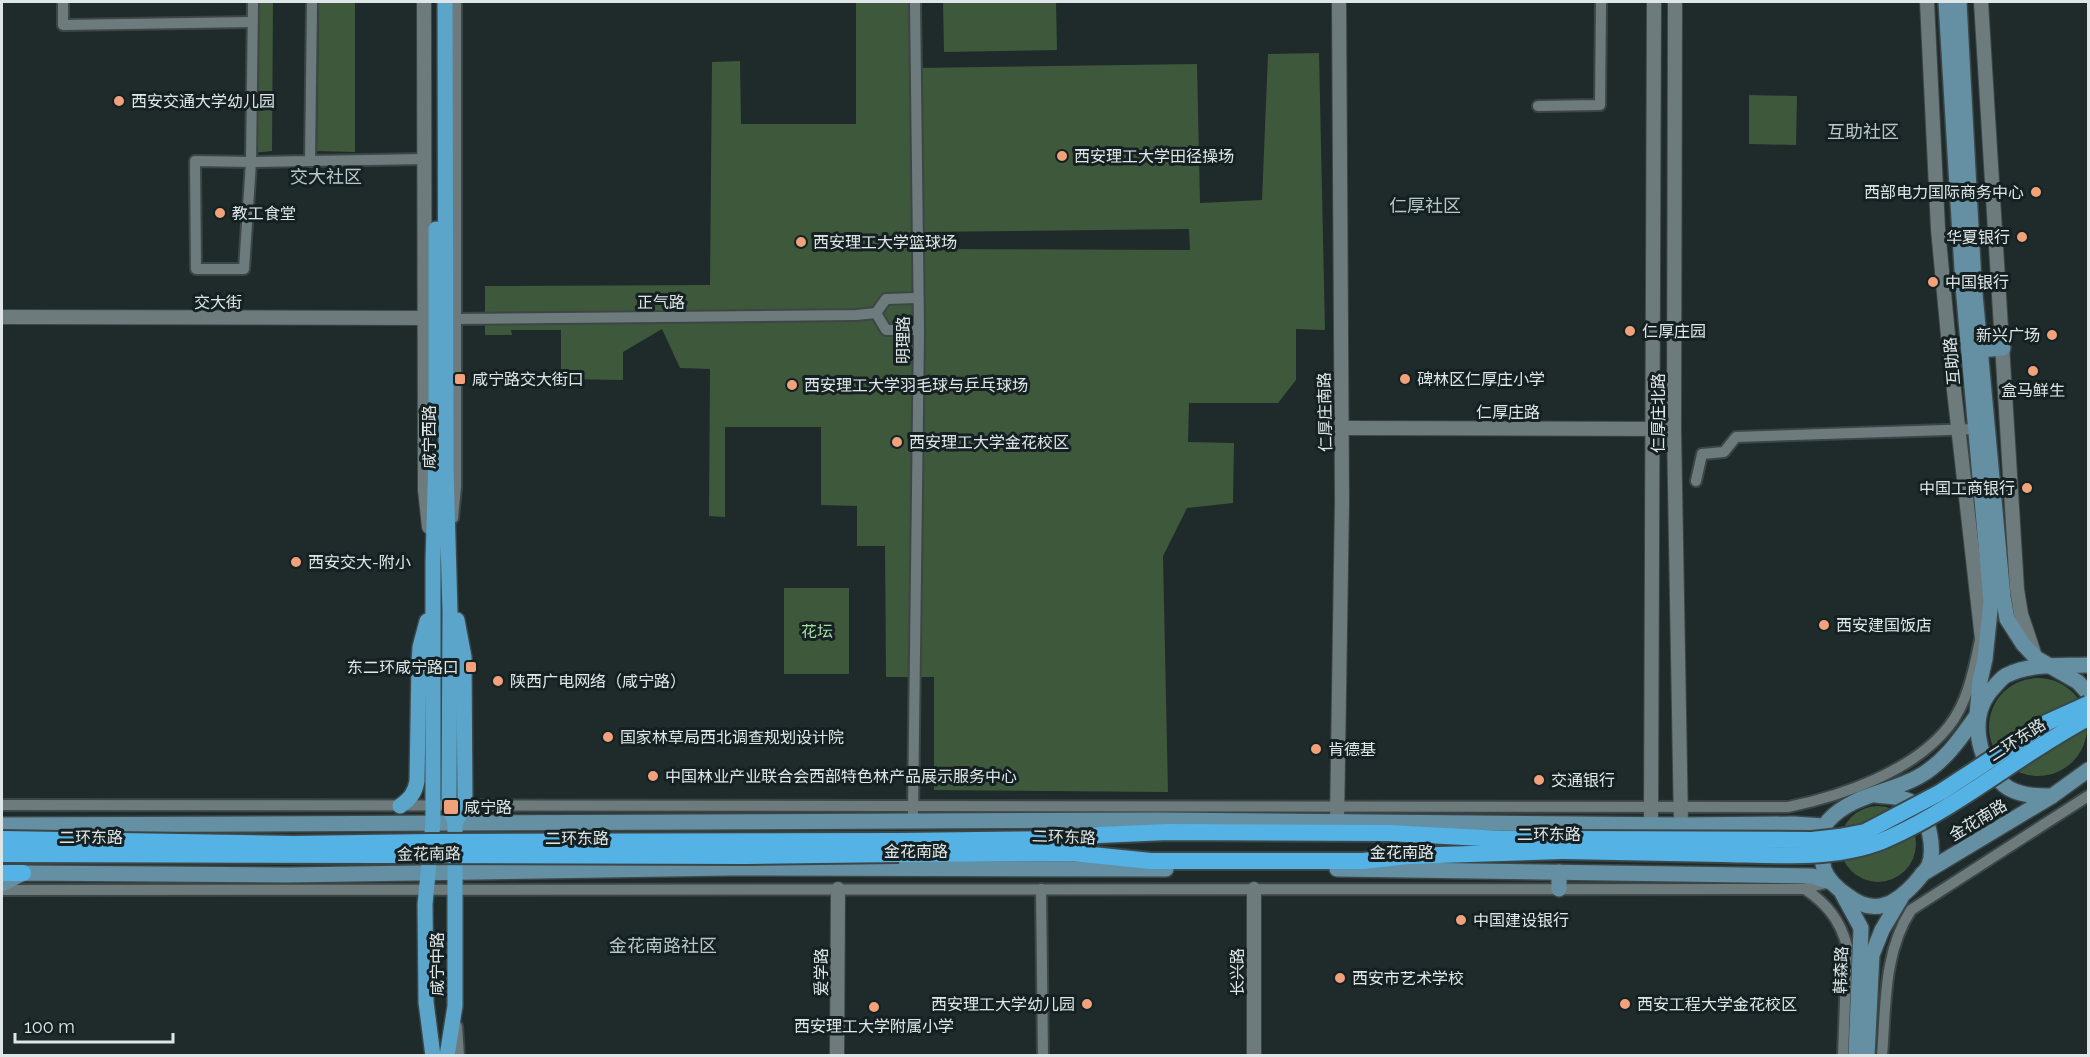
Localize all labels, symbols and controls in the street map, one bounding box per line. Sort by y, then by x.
place label: 西安交通大学幼儿园 [131,92,275,111]
marker: 西安交通大学幼儿园 [112,94,126,108]
district label: 互助社区 [1827,121,1899,142]
place label: 西安理工大学田径操场 [1074,147,1234,166]
marker: 西安理工大学田径操场 [1055,149,1069,163]
district label: 交大社区 [290,166,362,187]
place label: 西部电力国际商务中心 [1864,183,2024,202]
marker: 西部电力国际商务中心 [2029,185,2043,199]
district label: 仁厚社区 [1389,195,1461,216]
place label: 教工食堂 [232,204,296,223]
marker: 教工食堂 [213,206,227,220]
place label: 华夏银行 [1946,228,2010,247]
marker: 华夏银行 [2015,230,2029,244]
place label: 西安理工大学篮球场 [813,233,957,252]
marker: 西安理工大学篮球场 [794,235,808,249]
place label: 中国银行 [1945,273,2009,292]
marker: 中国银行 [1926,275,1940,289]
street label: 交大街 [194,293,242,312]
street label: 正气路 [637,293,685,312]
street label: 明理路 [894,316,913,364]
place label: 仁厚庄园 [1642,322,1706,341]
marker: 仁厚庄园 [1623,324,1637,338]
place label: 新兴广场 [1976,326,2040,345]
marker: 新兴广场 [2045,328,2059,342]
street label: 互助路 [1940,336,1964,386]
marker: 盒马鲜生 [2026,364,2040,378]
place label: 咸宁路交大街口 [472,370,584,389]
place label: 碑林区仁厚庄小学 [1417,370,1545,389]
marker: 咸宁路交大街口 [453,372,467,386]
street label: 仁厚庄南路 [1315,372,1335,452]
marker: 碑林区仁厚庄小学 [1398,372,1412,386]
street label: 仁厚庄北路 [1649,373,1668,453]
place label: 西安理工大学羽毛球与乒乓球场 [804,376,1028,395]
marker: 西安理工大学羽毛球与乒乓球场 [785,378,799,392]
place label: 盒马鲜生 [2001,381,2065,400]
street label: 仁厚庄路 [1476,403,1540,422]
street label: 咸宁西路 [420,405,439,469]
place label: 西安理工大学金花校区 [909,433,1069,452]
marker: 西安理工大学金花校区 [890,435,904,449]
place label: 中国工商银行 [1919,479,2015,498]
marker: 中国工商银行 [2020,481,2034,495]
place label: 西安交大-附小 [308,553,411,572]
marker: 西安交大-附小 [289,555,303,569]
place label: 西安建国饭店 [1836,616,1932,635]
marker: 西安建国饭店 [1817,618,1831,632]
park label: 花坛 [801,622,833,641]
place label: 东二环咸宁路口 [347,658,459,677]
marker: 东二环咸宁路口 [464,660,478,674]
place label: 陕西广电网络（咸宁路） [510,672,686,691]
marker: 陕西广电网络（咸宁路） [491,674,505,688]
street label: 二环东路 [1985,715,2049,765]
place label: 国家林草局西北调查规划设计院 [620,728,844,747]
marker: 国家林草局西北调查规划设计院 [601,730,615,744]
place label: 肯德基 [1328,740,1376,759]
marker: 肯德基 [1309,742,1323,756]
place label: 中国林业产业联合会西部特色林产品展示服务中心 [665,767,1017,786]
marker: 中国林业产业联合会西部特色林产品展示服务中心 [646,769,660,783]
place label: 交通银行 [1551,771,1615,790]
marker: 交通银行 [1532,773,1546,787]
street label: 金花南路 [1946,795,2010,845]
marker: 咸宁路 [442,798,460,816]
place label: 咸宁路 [464,798,512,817]
street label: 二环东路 [1517,825,1581,844]
street label: 二环东路 [1032,826,1096,848]
street label: 二环东路 [59,828,123,847]
street label: 二环东路 [545,829,609,848]
street label: 金花南路 [884,842,948,861]
street label: 金花南路 [1370,843,1434,862]
street label: 金花南路 [397,844,461,864]
place label: 中国建设银行 [1473,911,1569,930]
marker: 中国建设银行 [1454,913,1468,927]
street label: 咸宁中路 [428,932,447,996]
district label: 金花南路社区 [609,935,717,956]
street label: 韩森路 [1831,946,1851,994]
street label: 爱学路 [812,948,831,996]
street label: 长兴路 [1228,948,1247,996]
place label: 西安市艺术学校 [1352,969,1464,988]
marker: 西安市艺术学校 [1333,971,1347,985]
place label: 西安理工大学幼儿园 [931,995,1075,1014]
place label: 西安工程大学金花校区 [1637,995,1797,1014]
marker: 西安理工大学幼儿园 [1080,997,1094,1011]
marker: 西安工程大学金花校区 [1618,997,1632,1011]
marker: 西安理工大学附属小学 [867,1000,881,1014]
scale bar [15,1006,172,1044]
text: 100 m [24,1016,75,1037]
place label: 西安理工大学附属小学 [794,1017,954,1036]

